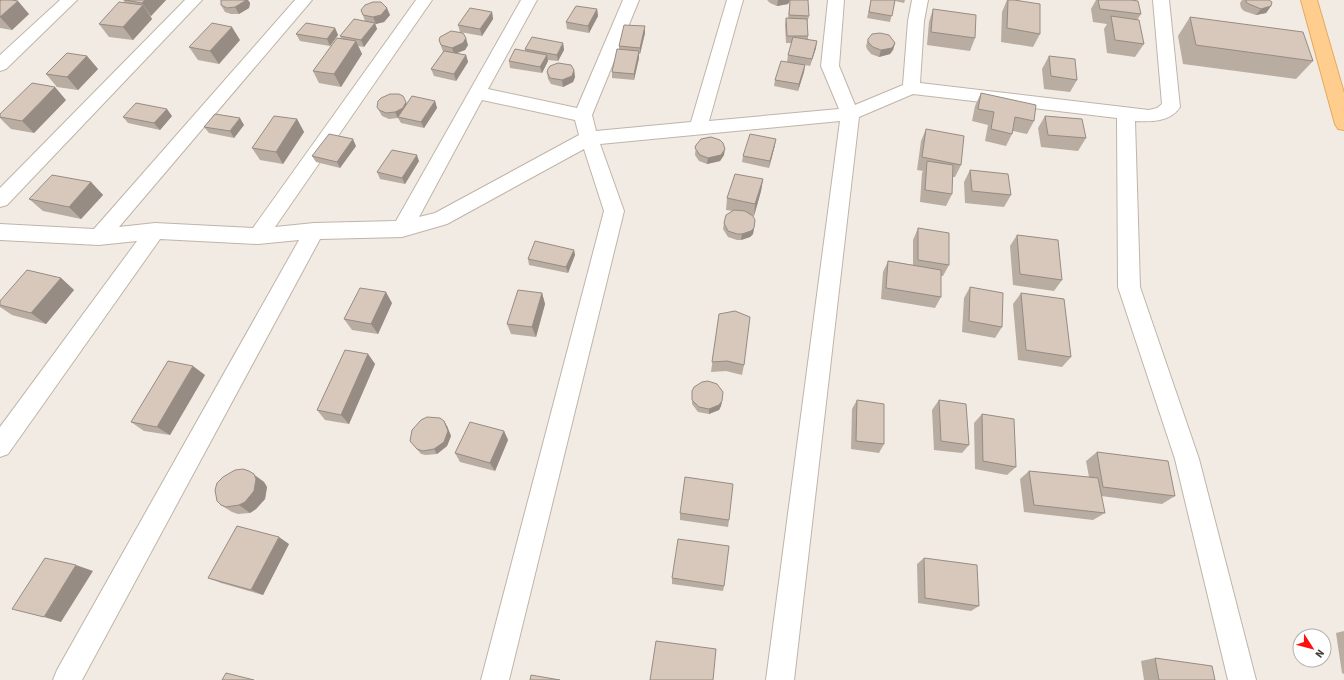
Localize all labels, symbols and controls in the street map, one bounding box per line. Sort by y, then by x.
north arrow [1292,628,1332,668]
text: N [1311,646,1328,661]

